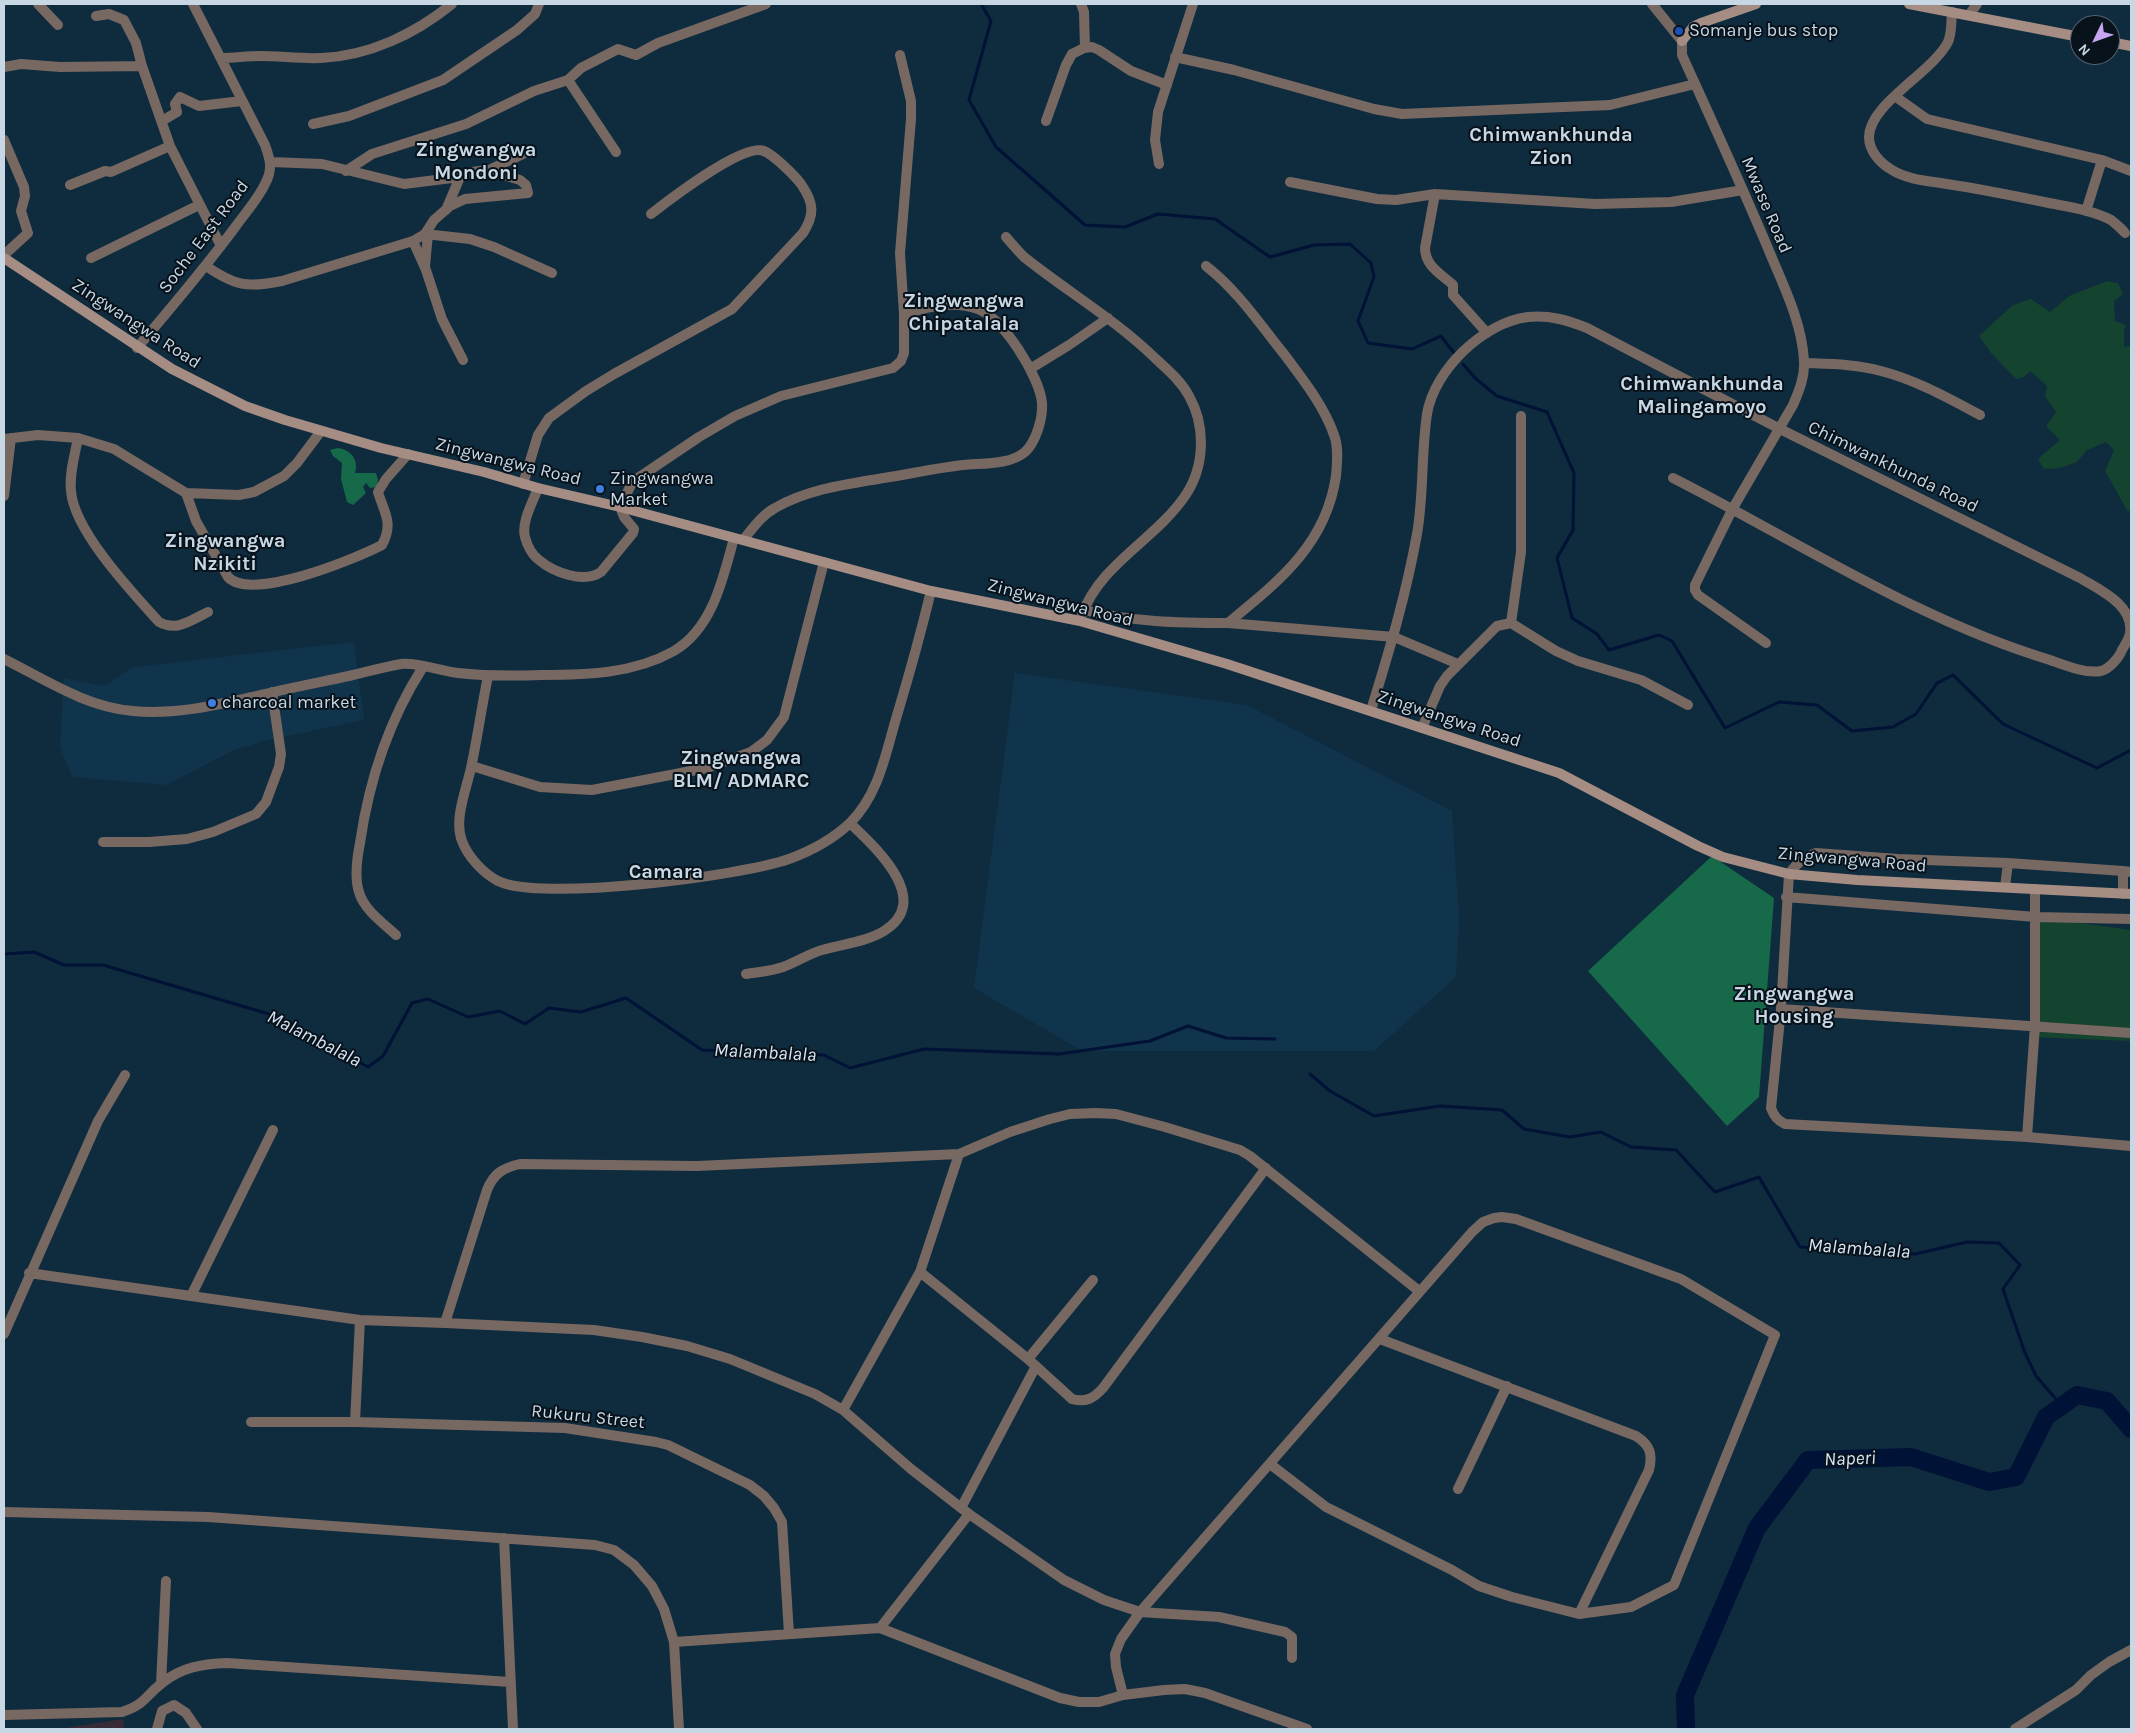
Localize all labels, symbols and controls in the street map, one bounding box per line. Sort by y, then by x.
north arrow [2070,15,2120,65]
place label: Somanje bus stop [1689,20,1838,42]
marker: Somanje bus stop [1673,25,1685,37]
text: N [2075,40,2094,59]
district label: Chimwankhunda Zion [1469,123,1633,170]
district label: Zingwangwa Mondoni [415,138,537,185]
street label: Mwase Road [1736,154,1796,256]
street label: Soche East Road [154,176,254,298]
street label: Zingwangwa Road [67,274,205,374]
district label: Zingwangwa Chipatalala [903,289,1025,336]
district label: Chimwankhunda Malingamoyo [1620,372,1784,419]
street label: Chimwankhunda Road [1804,416,1982,518]
street label: Zingwangwa Road [433,433,583,491]
place label: Zingwangwa Market [610,468,714,510]
marker: Zingwangwa Market [594,483,606,495]
district label: Zingwangwa Nzikiti [164,529,286,576]
street label: Zingwangwa Road [985,574,1135,632]
street label: Zingwangwa Road [1374,686,1524,752]
place label: charcoal market [222,692,356,714]
marker: charcoal market [206,697,218,709]
district label: Zingwangwa BLM/ ADMARC [673,746,809,793]
street label: Zingwangwa Road [1777,843,1927,877]
district label: Camara [629,860,703,884]
district label: Zingwangwa Housing [1733,982,1855,1029]
water label: Malambalala [263,1006,365,1072]
water label: Malambalala [713,1039,817,1067]
water label: Malambalala [1807,1234,1911,1264]
street label: Rukuru Street [530,1400,646,1434]
water label: Naperi [1824,1447,1876,1471]

